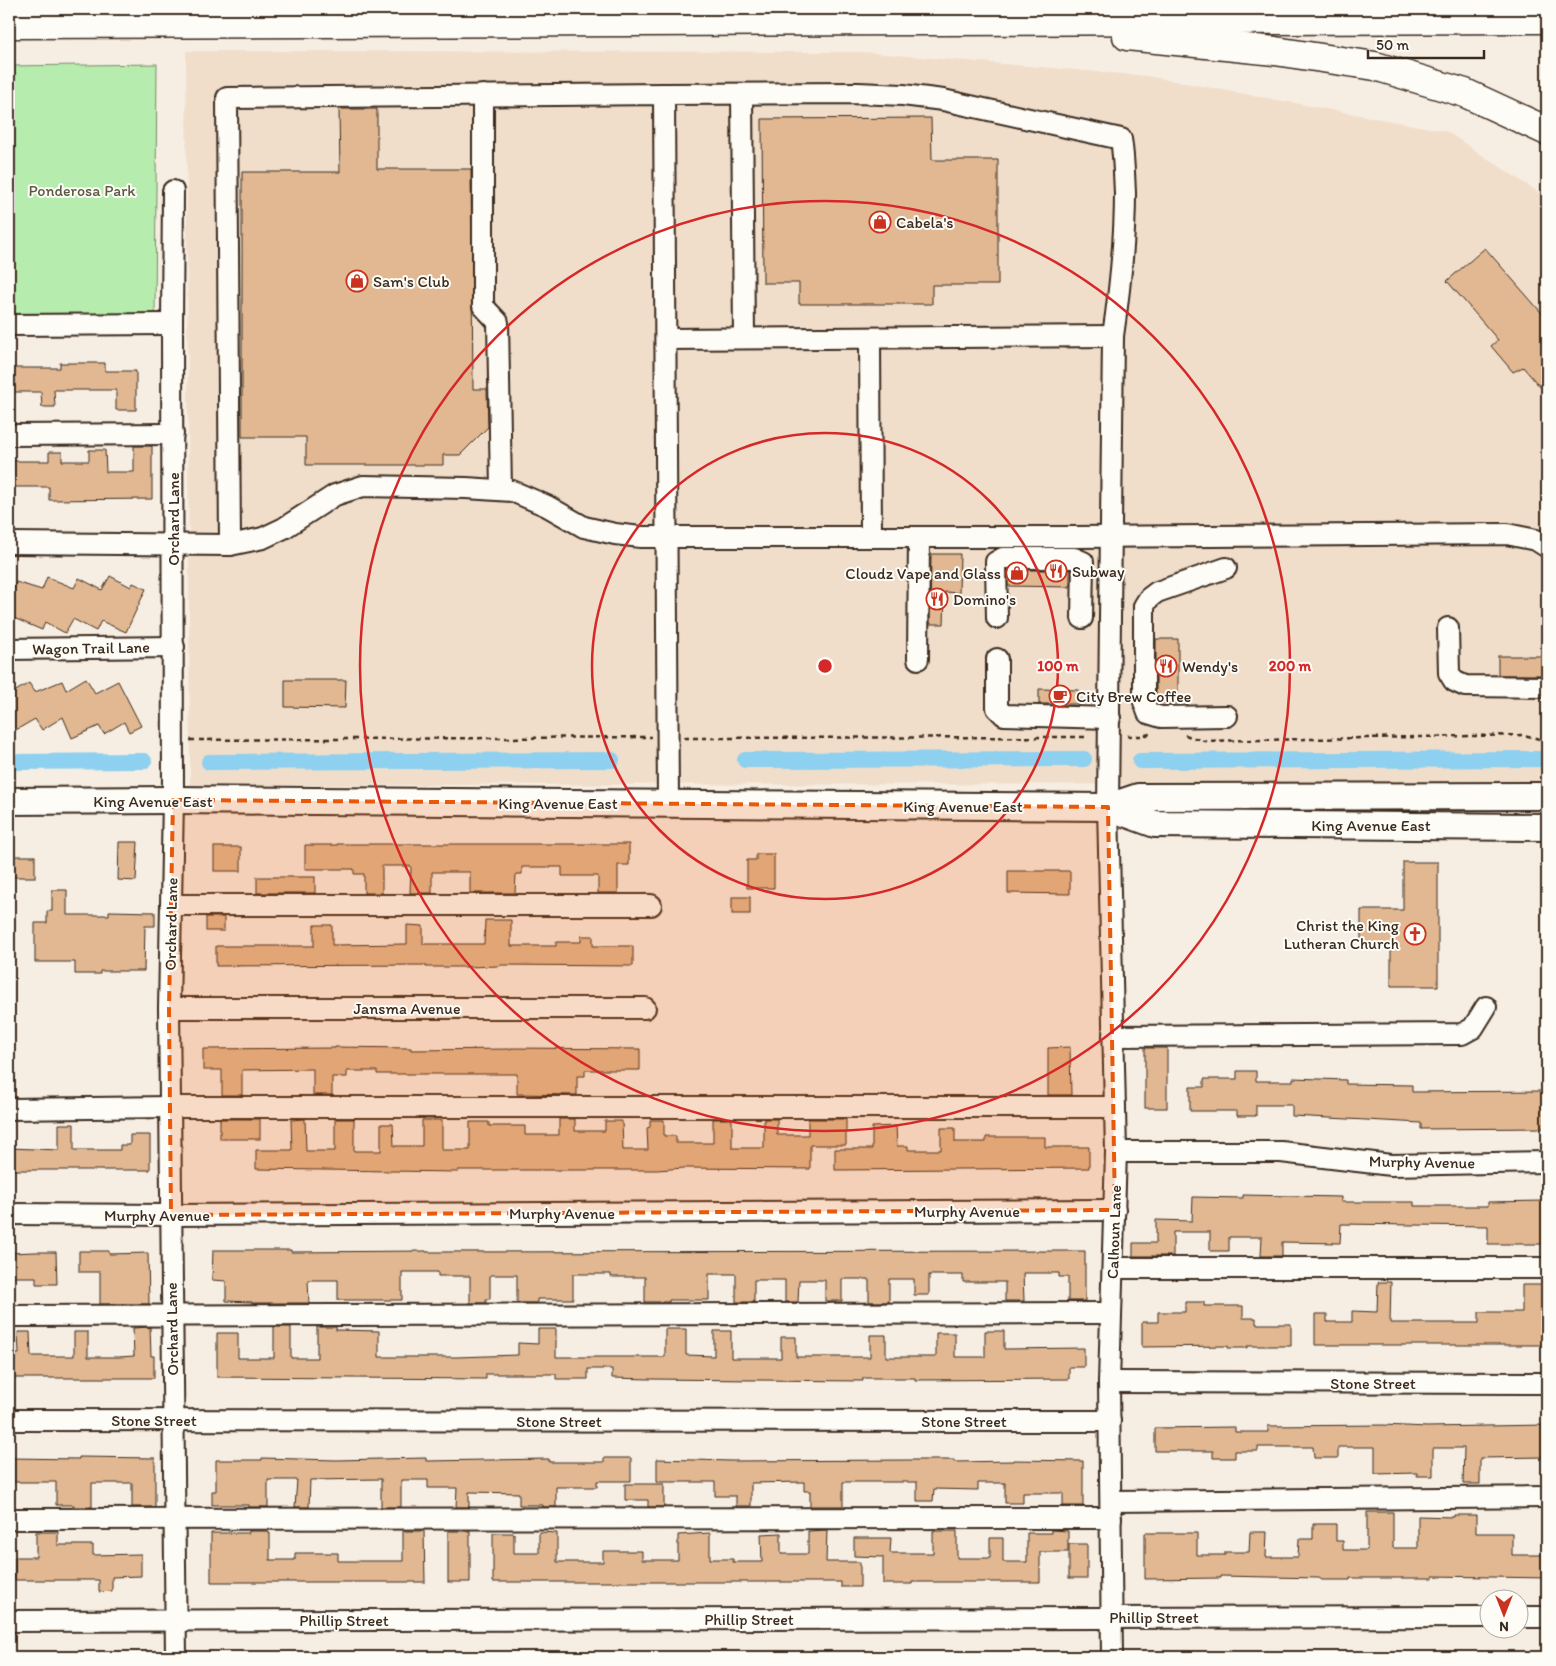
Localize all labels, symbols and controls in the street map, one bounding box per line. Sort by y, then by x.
scale bar [1368,28,1485,60]
text: 50 m [1376,36,1409,54]
park label: Ponderosa Park [29,181,136,200]
shop icon: Cabela's [868,210,892,234]
place label: Cabela's [896,213,954,232]
shop icon: Sam's Club [345,269,369,293]
place label: Sam's Club [373,272,449,291]
street label: Orchard Lane [164,472,183,566]
restaurant icon: Subway [1044,559,1068,583]
shop icon: Cloudz Vape and Glass [1005,561,1029,585]
place label: Subway [1072,562,1125,581]
place label: Cloudz Vape and Glass [845,564,1001,583]
restaurant icon: Domino's [925,587,949,611]
place label: Domino's [953,590,1016,609]
street label: Wagon Trail Lane [32,637,150,659]
restaurant icon: Wendy's [1154,654,1178,678]
centre of rings [816,657,834,675]
text: 100 m [1037,657,1079,675]
place label: Wendy's [1182,657,1238,676]
text: 200 m [1269,657,1312,675]
cafe icon: City Brew Coffee [1048,684,1072,708]
place label: City Brew Coffee [1076,687,1191,706]
street label: King Avenue East [93,792,213,811]
street label: King Avenue East [498,794,618,813]
street label: King Avenue East [903,797,1023,816]
street label: King Avenue East [1311,816,1431,835]
street label: Orchard Lane [161,877,181,971]
place label: Christ the King Lutheran Church [1284,916,1400,953]
church icon: Christ the King Lutheran Church [1403,922,1427,946]
street label: Jansma Avenue [353,999,461,1018]
street label: Murphy Avenue [1369,1152,1475,1172]
street label: Calhoun Lane [1103,1185,1125,1279]
street label: Murphy Avenue [914,1202,1020,1221]
street label: Murphy Avenue [509,1204,615,1223]
street label: Murphy Avenue [104,1206,210,1225]
street label: Orchard Lane [162,1282,182,1376]
street label: Stone Street [1330,1374,1416,1393]
street label: Stone Street [111,1411,197,1430]
street label: Stone Street [516,1412,602,1431]
street label: Stone Street [921,1412,1007,1431]
north arrow [1478,1588,1528,1638]
street label: Phillip Street [1109,1608,1199,1627]
street label: Phillip Street [704,1610,794,1629]
street label: Phillip Street [299,1611,389,1630]
text: N [1499,1618,1509,1635]

